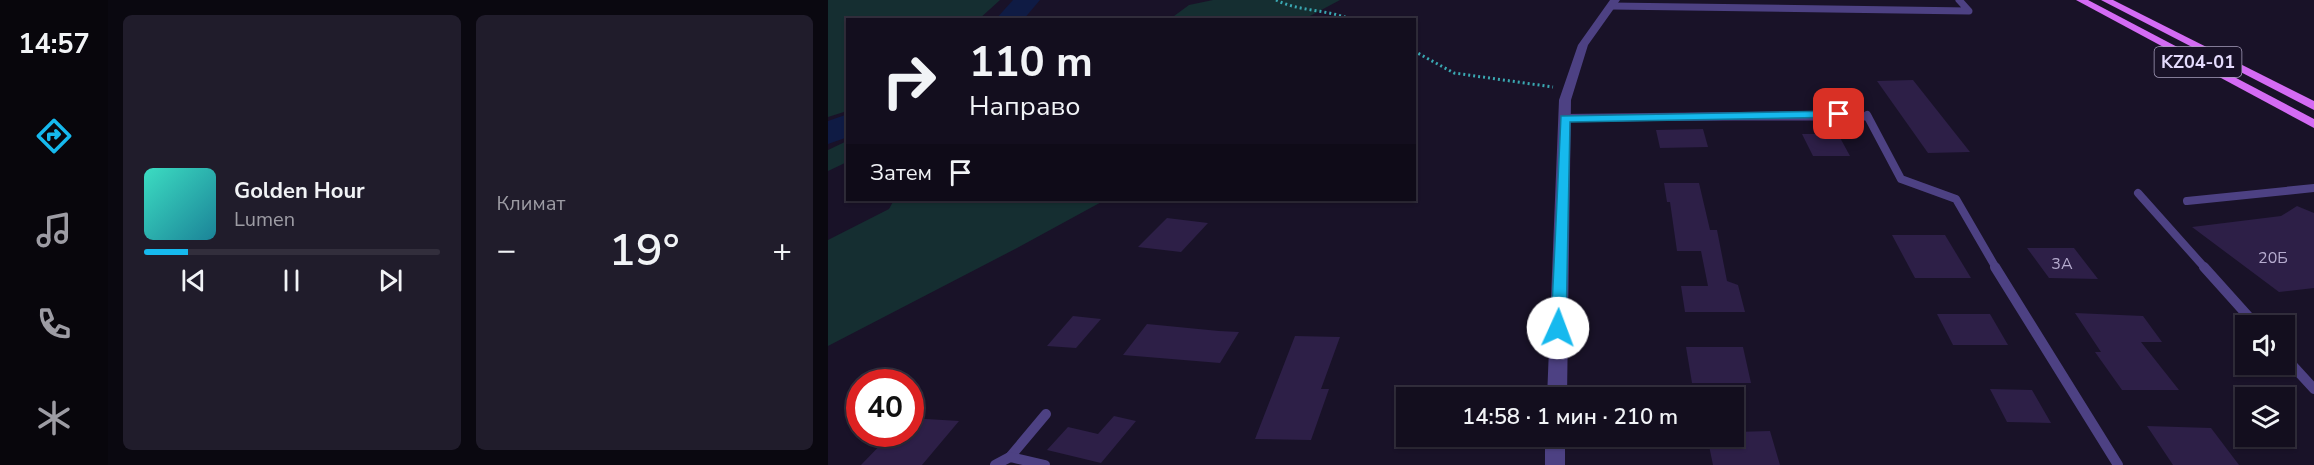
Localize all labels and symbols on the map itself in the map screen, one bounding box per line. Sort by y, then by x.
road number: KZ04-01 [2154,47,2242,77]
pin [1813,88,1864,139]
house number: 20Б [2258,247,2288,269]
house number: 3А [2051,253,2073,275]
position arrow [1526,296,1590,360]
speed limit sign: 40 [846,369,924,447]

